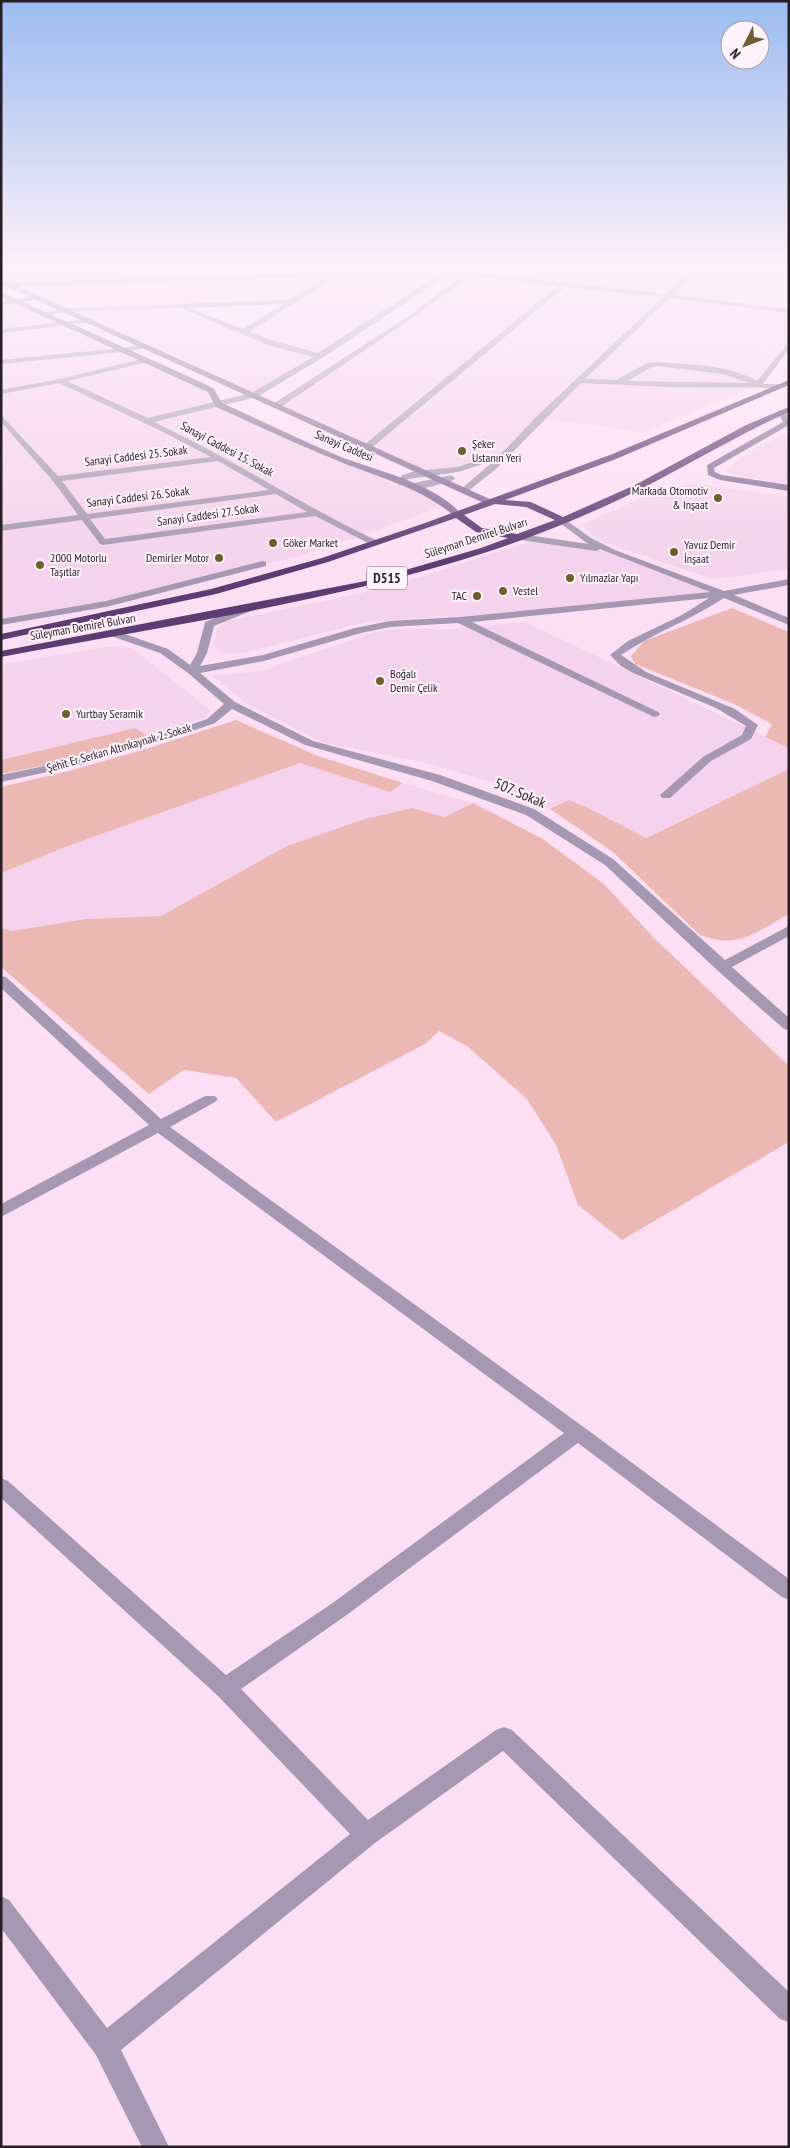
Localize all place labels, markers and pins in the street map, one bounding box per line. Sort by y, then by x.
place label: Şeker Ustanın Yeri [472,436,521,465]
marker: Şeker Ustanın Yeri [456,445,468,457]
place label: Markada Otomotiv & Inşaat [632,483,709,512]
marker: Markada Otomotiv & Inşaat [712,492,724,504]
place label: Göker Market [283,535,339,550]
marker: Göker Market [267,537,279,549]
place label: Yavuz Demir İnşaat [684,537,736,566]
marker: Yavuz Demir İnşaat [668,546,680,558]
place label: 2000 Motorlu Taşıtlar [50,550,107,579]
place label: Demirler Motor [146,550,210,565]
marker: Demirler Motor [213,552,225,564]
marker: 2000 Motorlu Taşıtlar [34,559,46,571]
place label: Yılmazlar Yapı [580,570,638,585]
marker: Yılmazlar Yapı [564,572,576,584]
place label: Vestel [512,583,538,598]
marker: Vestel [497,585,509,597]
place label: TAC [451,588,468,603]
marker: TAC [471,590,483,602]
place label: Boğalı Demir Çelik [390,666,438,695]
marker: Boğalı Demir Çelik [374,675,386,687]
place label: Yurtbay Seramik [76,706,143,721]
marker: Yurtbay Seramik [60,708,72,720]

